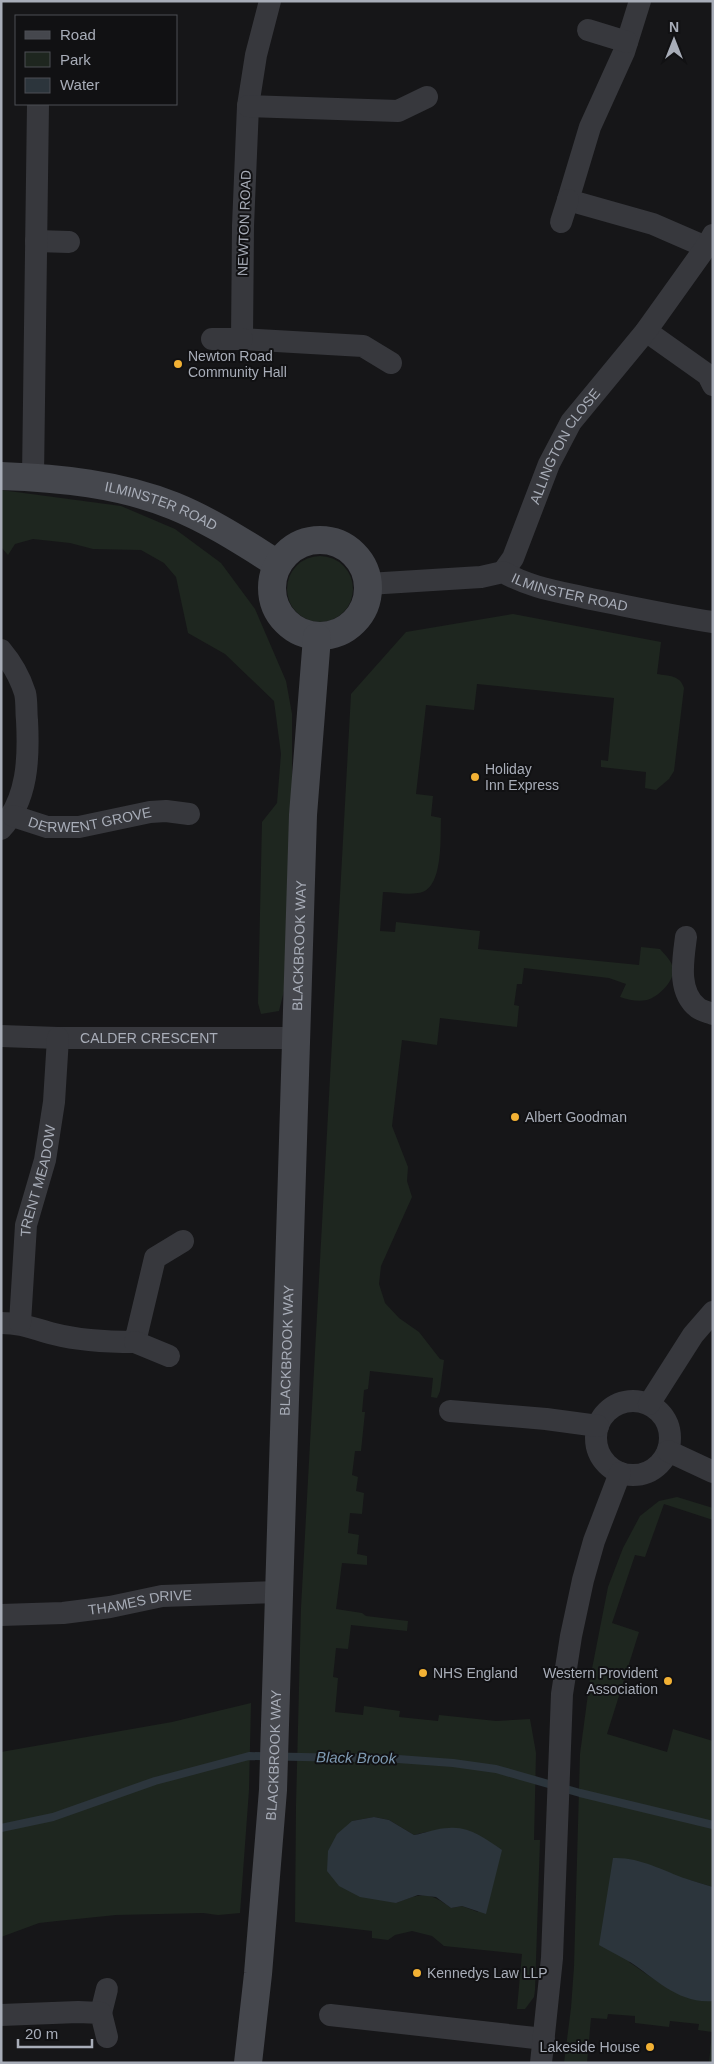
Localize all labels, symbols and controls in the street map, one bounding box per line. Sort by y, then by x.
legend [15,15,178,105]
north arrow [649,15,699,65]
text: N [669,19,679,35]
text: Road [60,26,96,43]
text: Park [60,51,91,68]
text: Water [60,76,99,93]
street label: NEWTON ROAD [234,170,254,276]
place label: Newton Road Community Hall [188,348,287,380]
marker: Newton Road Community Hall [172,358,184,370]
street label: ALLINGTON CLOSE [526,385,603,506]
street label: ILMINSTER ROAD [103,478,220,534]
street label: ILMINSTER ROAD [509,570,629,614]
place label: Holiday Inn Express [485,761,559,793]
marker: Holiday Inn Express [469,771,481,783]
street label: DERWENT GROVE [26,804,153,835]
street label: BLACKBROOK WAY [289,879,309,1011]
street label: CALDER CRESCENT [80,1030,218,1046]
place label: Albert Goodman [525,1109,627,1125]
marker: Albert Goodman [509,1111,521,1123]
street label: TRENT MEADOW [17,1123,58,1237]
street label: BLACKBROOK WAY [277,1284,297,1416]
street label: THAMES DRIVE [87,1587,192,1618]
place label: NHS England [433,1665,518,1681]
place label: Western Provident Association [543,1665,658,1697]
marker: NHS England [417,1667,429,1679]
marker: Western Provident Association [662,1675,674,1687]
street label: BLACKBROOK WAY [263,1689,284,1821]
water label: Black Brook [316,1748,398,1767]
place label: Kennedys Law LLP [427,1965,548,1981]
marker: Kennedys Law LLP [411,1967,423,1979]
scale bar [18,2016,91,2048]
text: 20 m [25,2025,58,2042]
place label: Lakeside House [540,2039,640,2055]
marker: Lakeside House [644,2041,656,2053]

